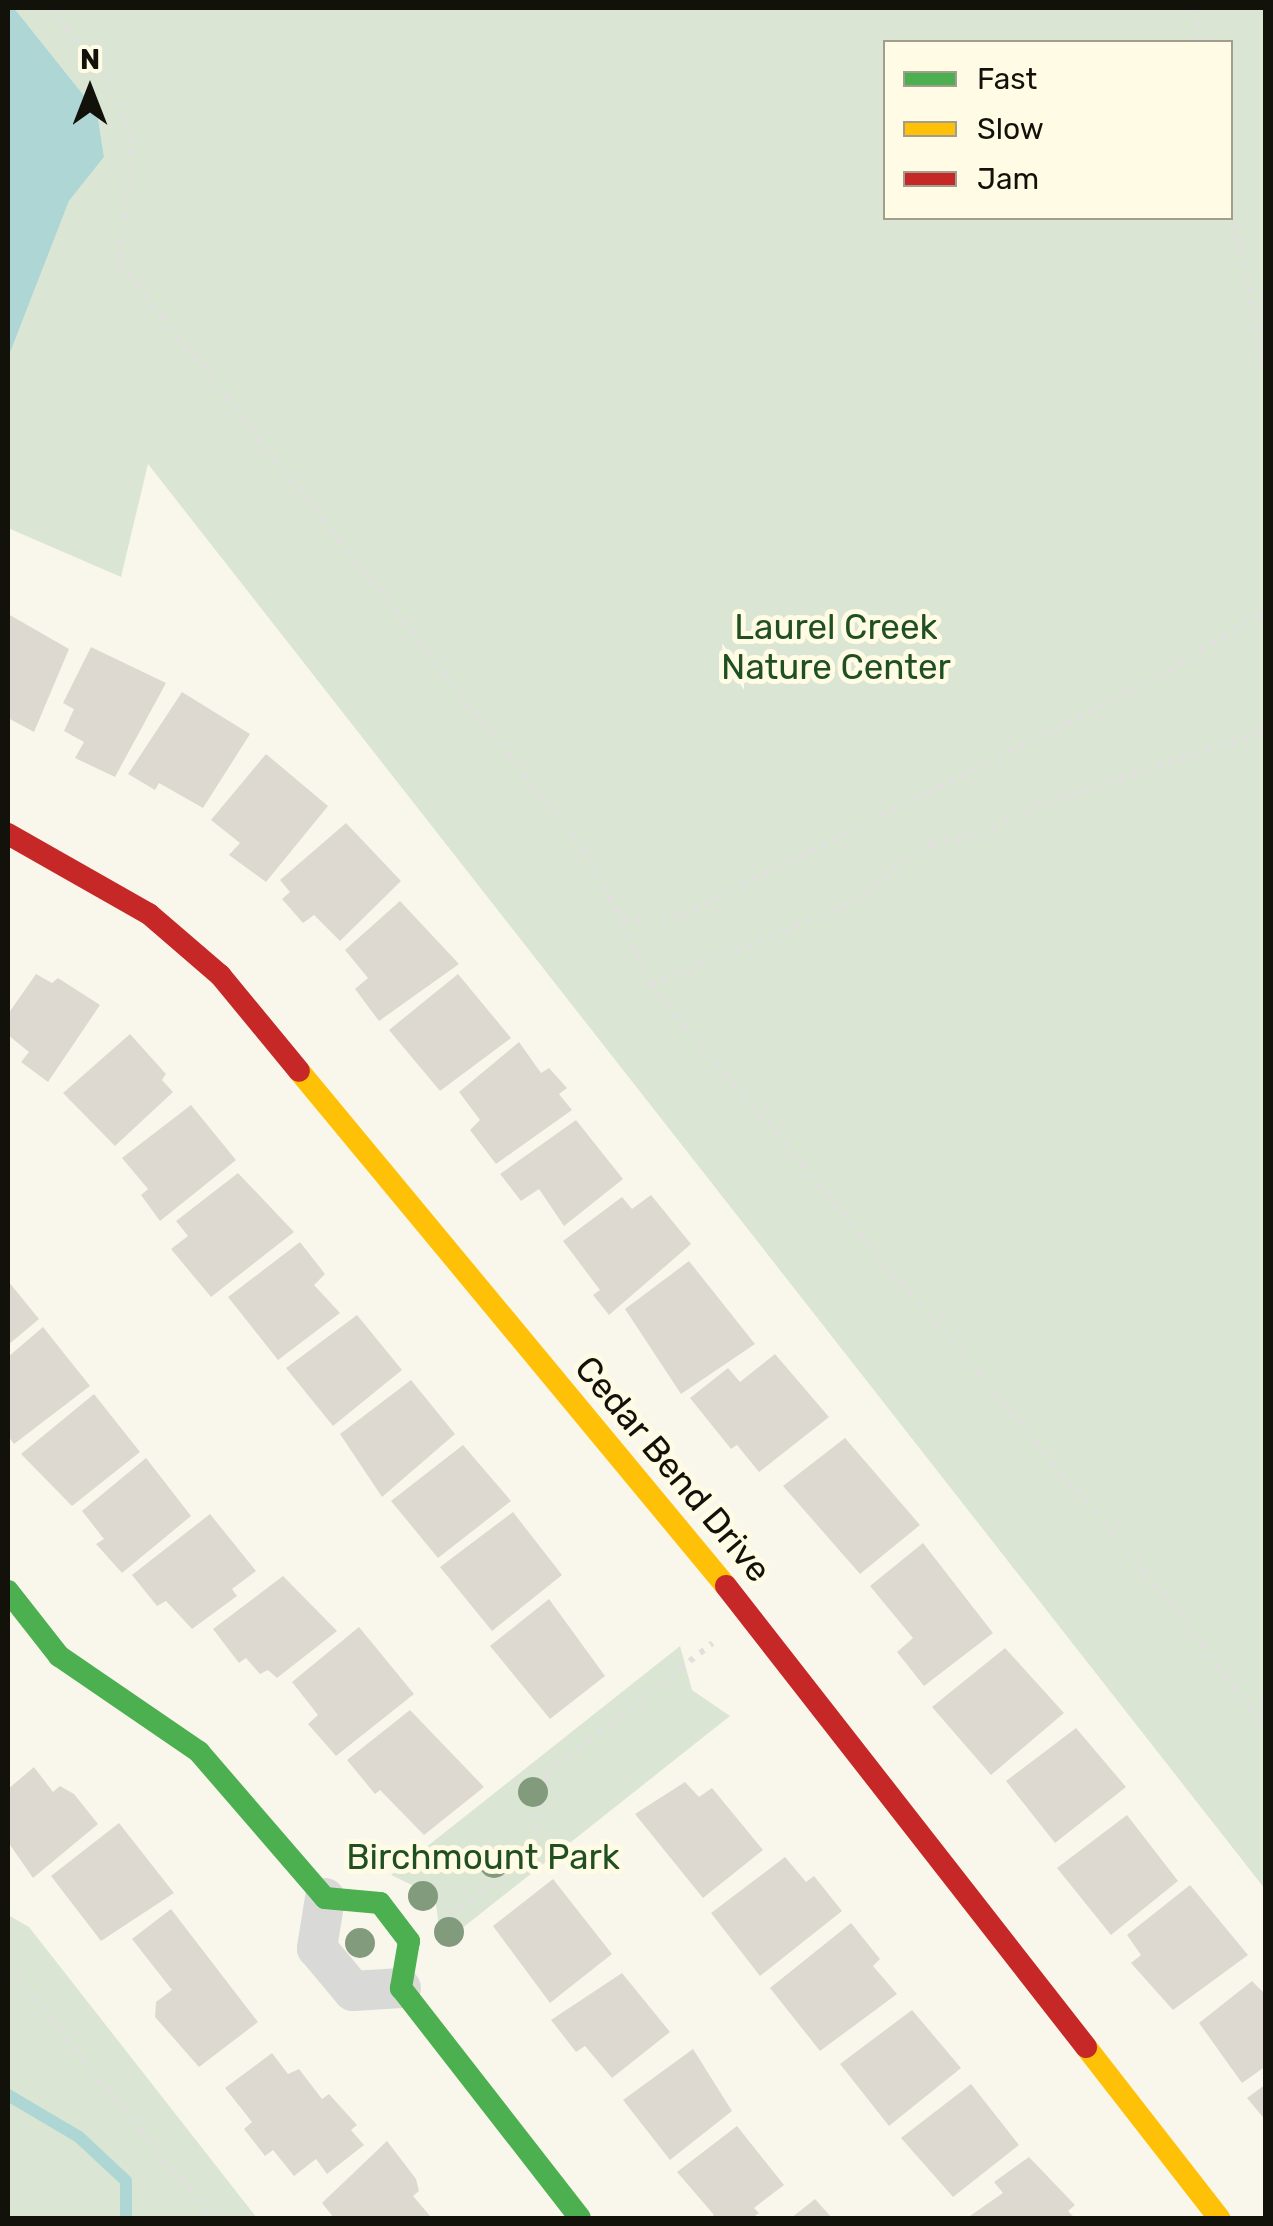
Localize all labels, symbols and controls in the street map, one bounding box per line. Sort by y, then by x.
north arrow [40,40,140,140]
legend [883,40,1233,220]
text: N [80,43,100,76]
text: Fast [977,61,1037,97]
text: Slow [977,111,1044,147]
text: Jam [977,161,1039,197]
park label: Laurel Creek Nature Center [721,606,951,688]
street label: Cedar Bend Drive [566,1347,780,1591]
park label: Birchmount Park [346,1836,620,1878]

